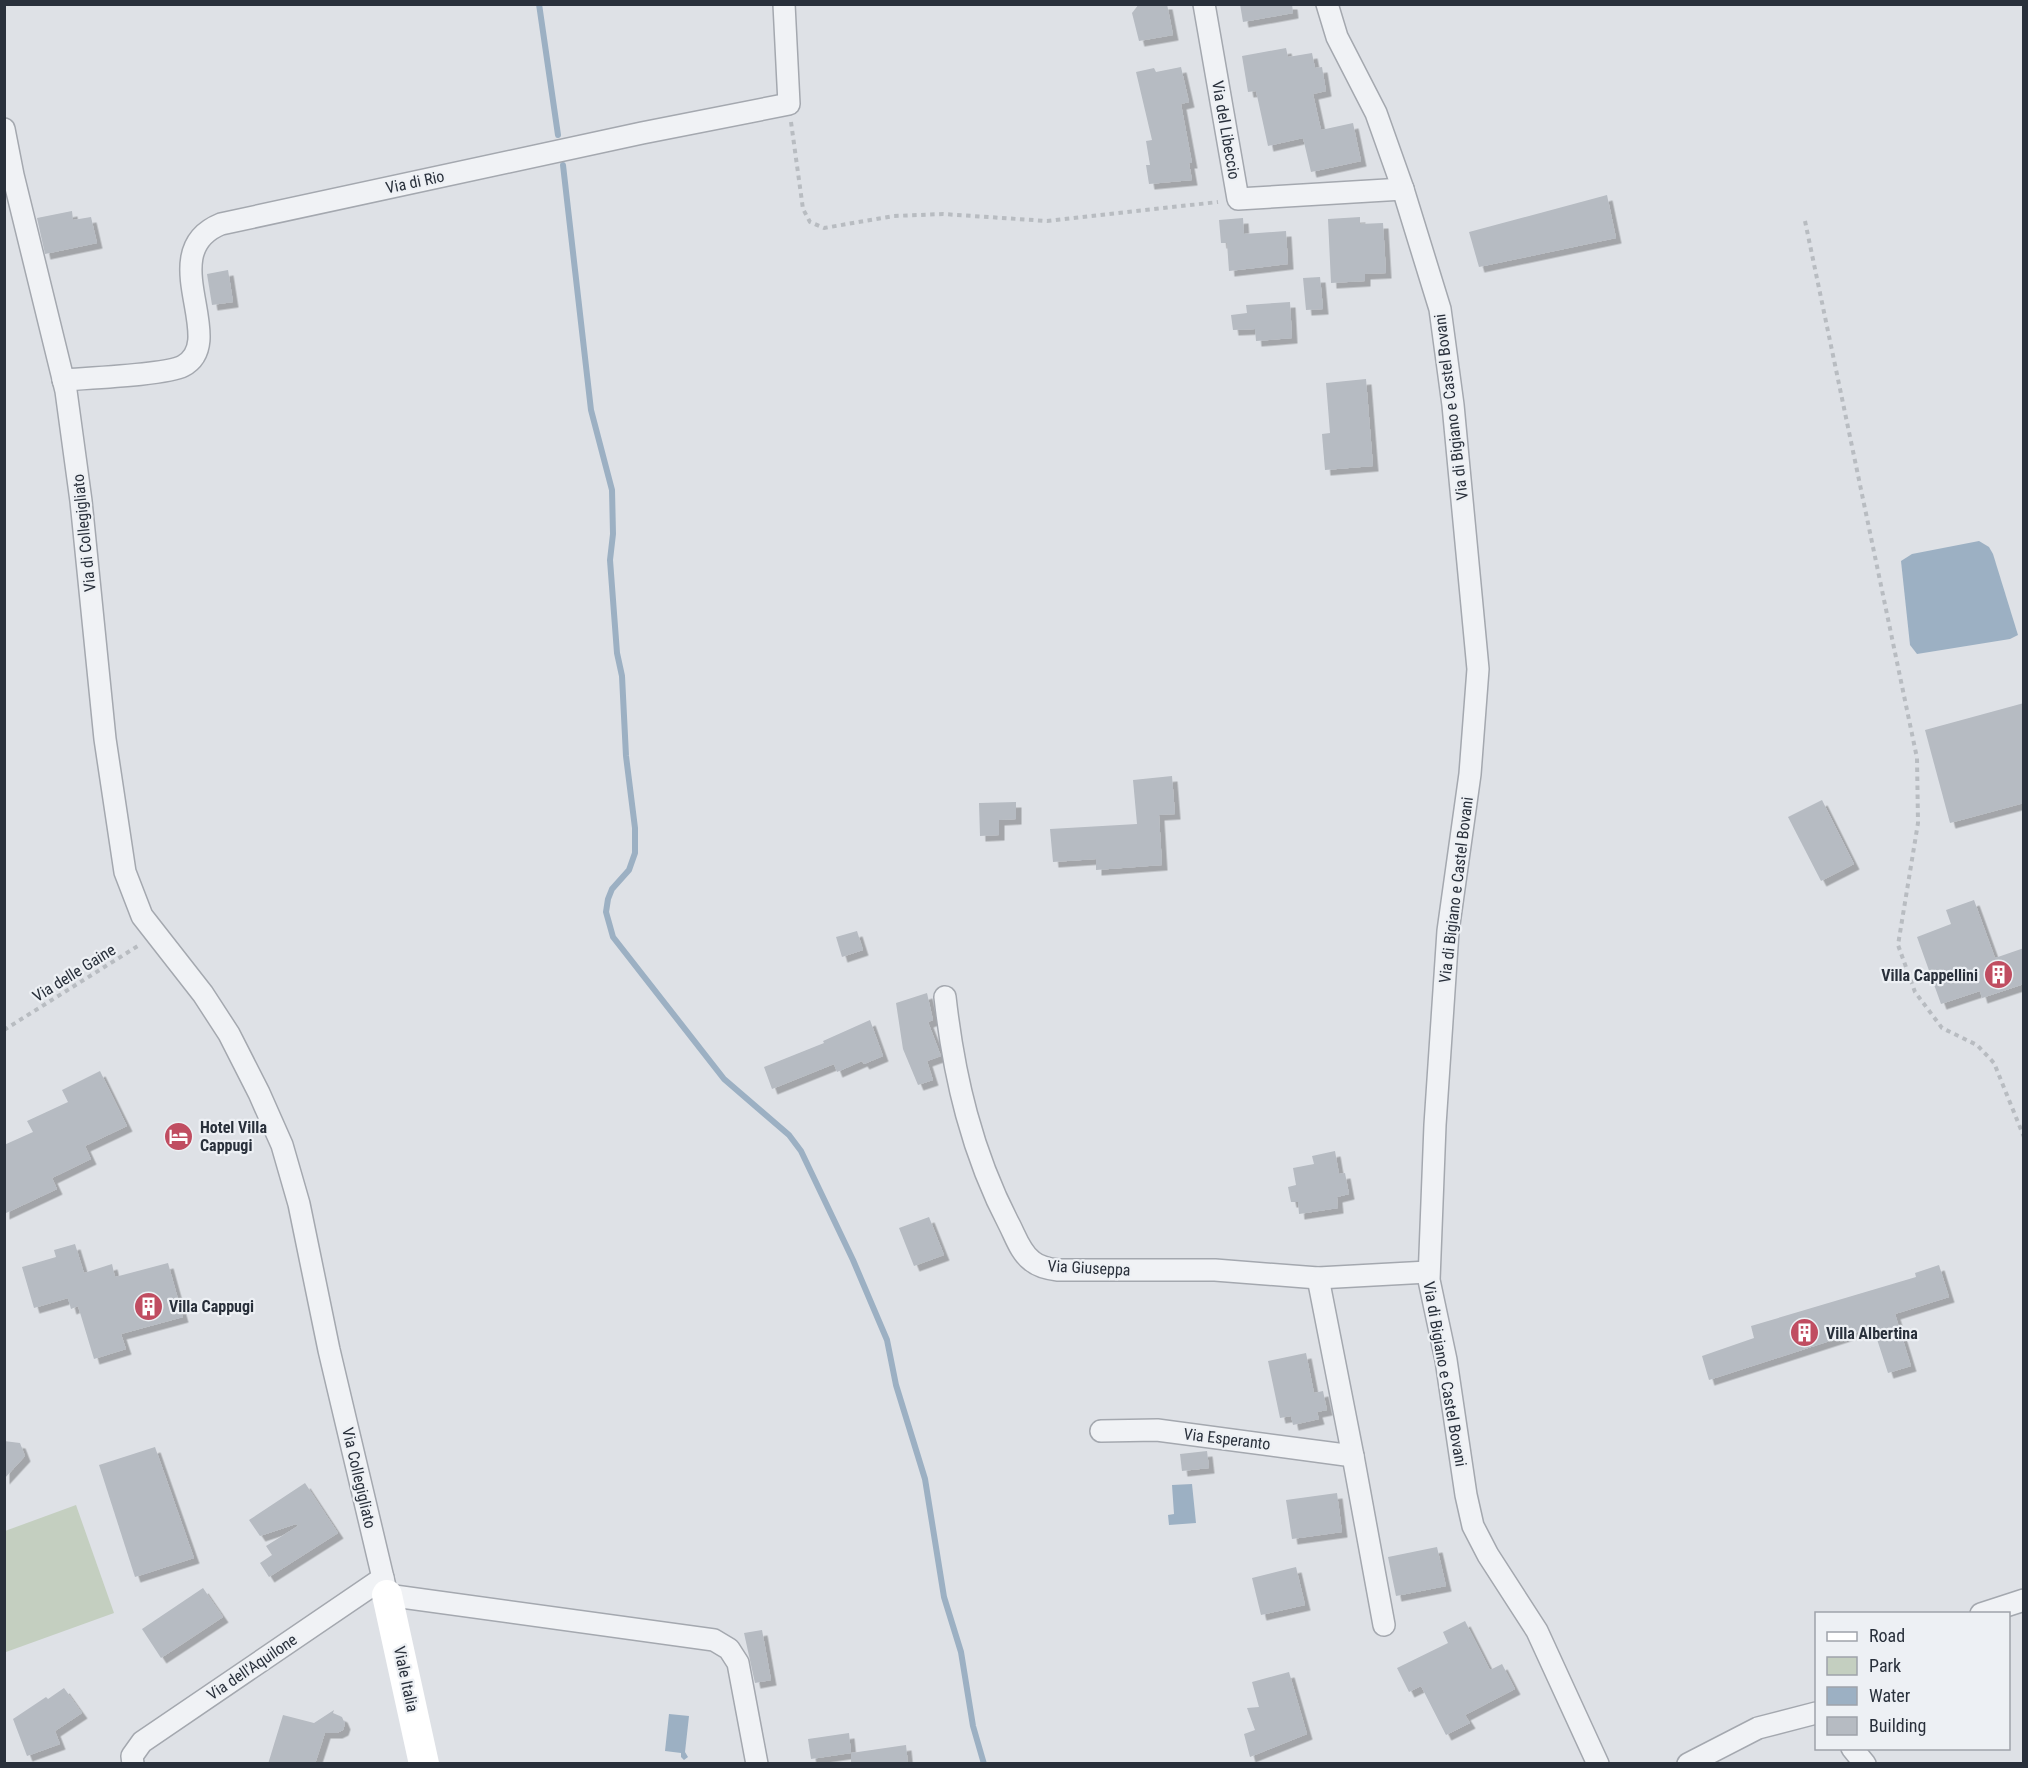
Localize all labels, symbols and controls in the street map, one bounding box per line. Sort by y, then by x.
street label: Via del Libeccio [1208,79,1244,181]
street label: Via di Rio [384,167,446,197]
street label: Via di Bigiano e Castel Bovani [1430,313,1472,501]
street label: Via di Collegigliato [68,473,100,593]
street label: Via di Bigiano e Castel Bovani [1435,796,1477,984]
street label: Via delle Gaine [29,940,119,1006]
building icon: Villa Cappellini [1983,959,2015,991]
place label: Villa Cappellini [1881,966,1978,985]
place label: Hotel Villa Cappugi [200,1118,267,1155]
hotel icon: Hotel Villa Cappugi [163,1120,195,1152]
street label: Via Giuseppa [1047,1256,1131,1280]
street label: Via di Bigiano e Castel Bovani [1419,1280,1471,1468]
building icon: Villa Cappugi [132,1290,164,1322]
place label: Villa Cappugi [169,1297,254,1316]
building icon: Villa Albertina [1789,1317,1821,1349]
place label: Villa Albertina [1826,1324,1918,1343]
street label: Via Esperanto [1183,1424,1271,1454]
street label: Via Collegigliato [338,1426,380,1530]
legend [1815,1612,2010,1750]
text: Road [1869,1625,1905,1646]
street label: Via dell'Aquilone [203,1630,301,1704]
street label: Viale Italia [390,1644,422,1714]
text: Park [1869,1655,1901,1676]
text: Water [1869,1685,1911,1706]
text: Building [1869,1715,1926,1736]

